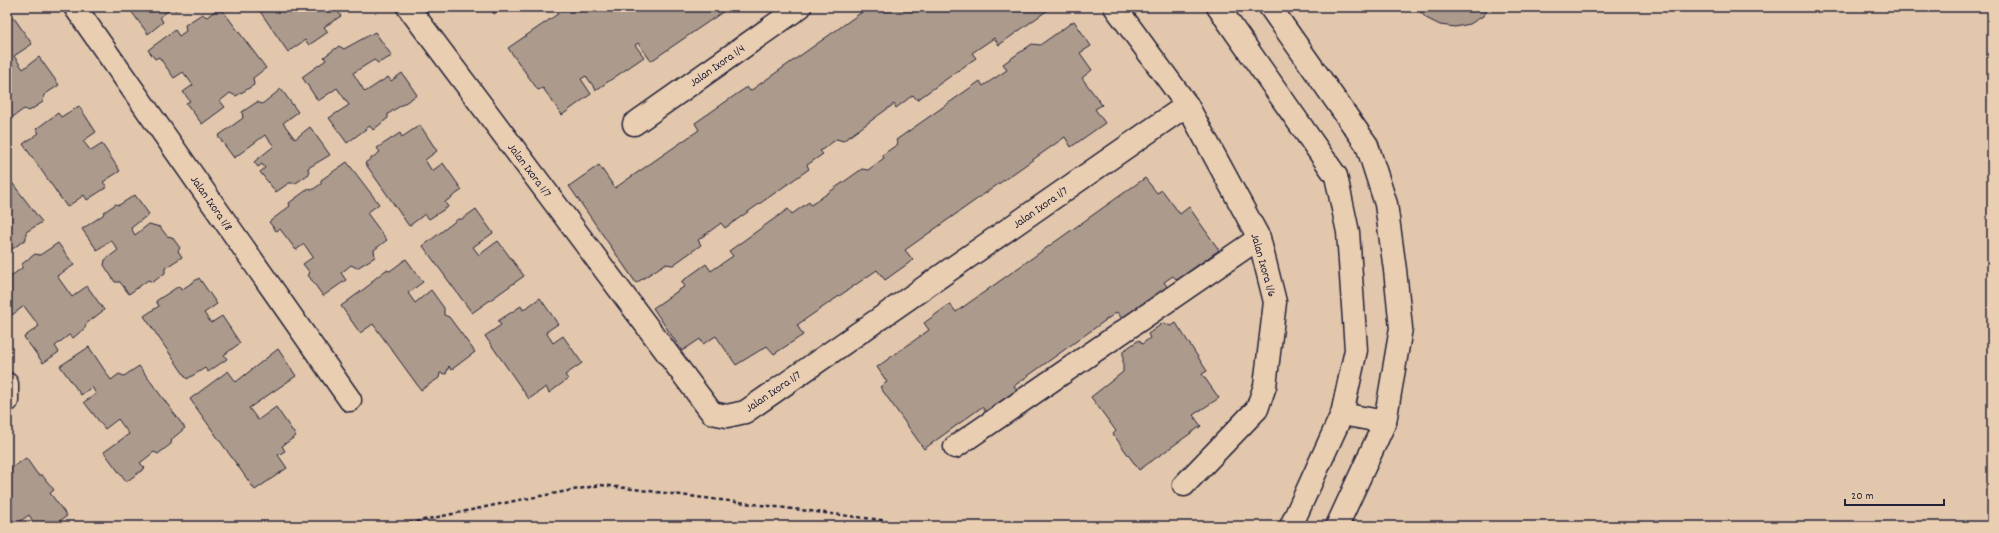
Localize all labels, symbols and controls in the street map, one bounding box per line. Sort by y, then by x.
street label: Jalan Ixora 1/4 [687,41,749,92]
street label: Jalan Ixora 1/7 [503,140,555,202]
street label: Jalan Ixora 1/8 [185,173,236,235]
street label: Jalan Ixora 1/7 [1010,183,1072,233]
street label: Jalan Ixora 1/6 [1245,232,1280,299]
street label: Jalan Ixora 1/7 [743,367,805,417]
scale bar [1845,481,1944,507]
text: 20 m [1851,488,1874,505]

